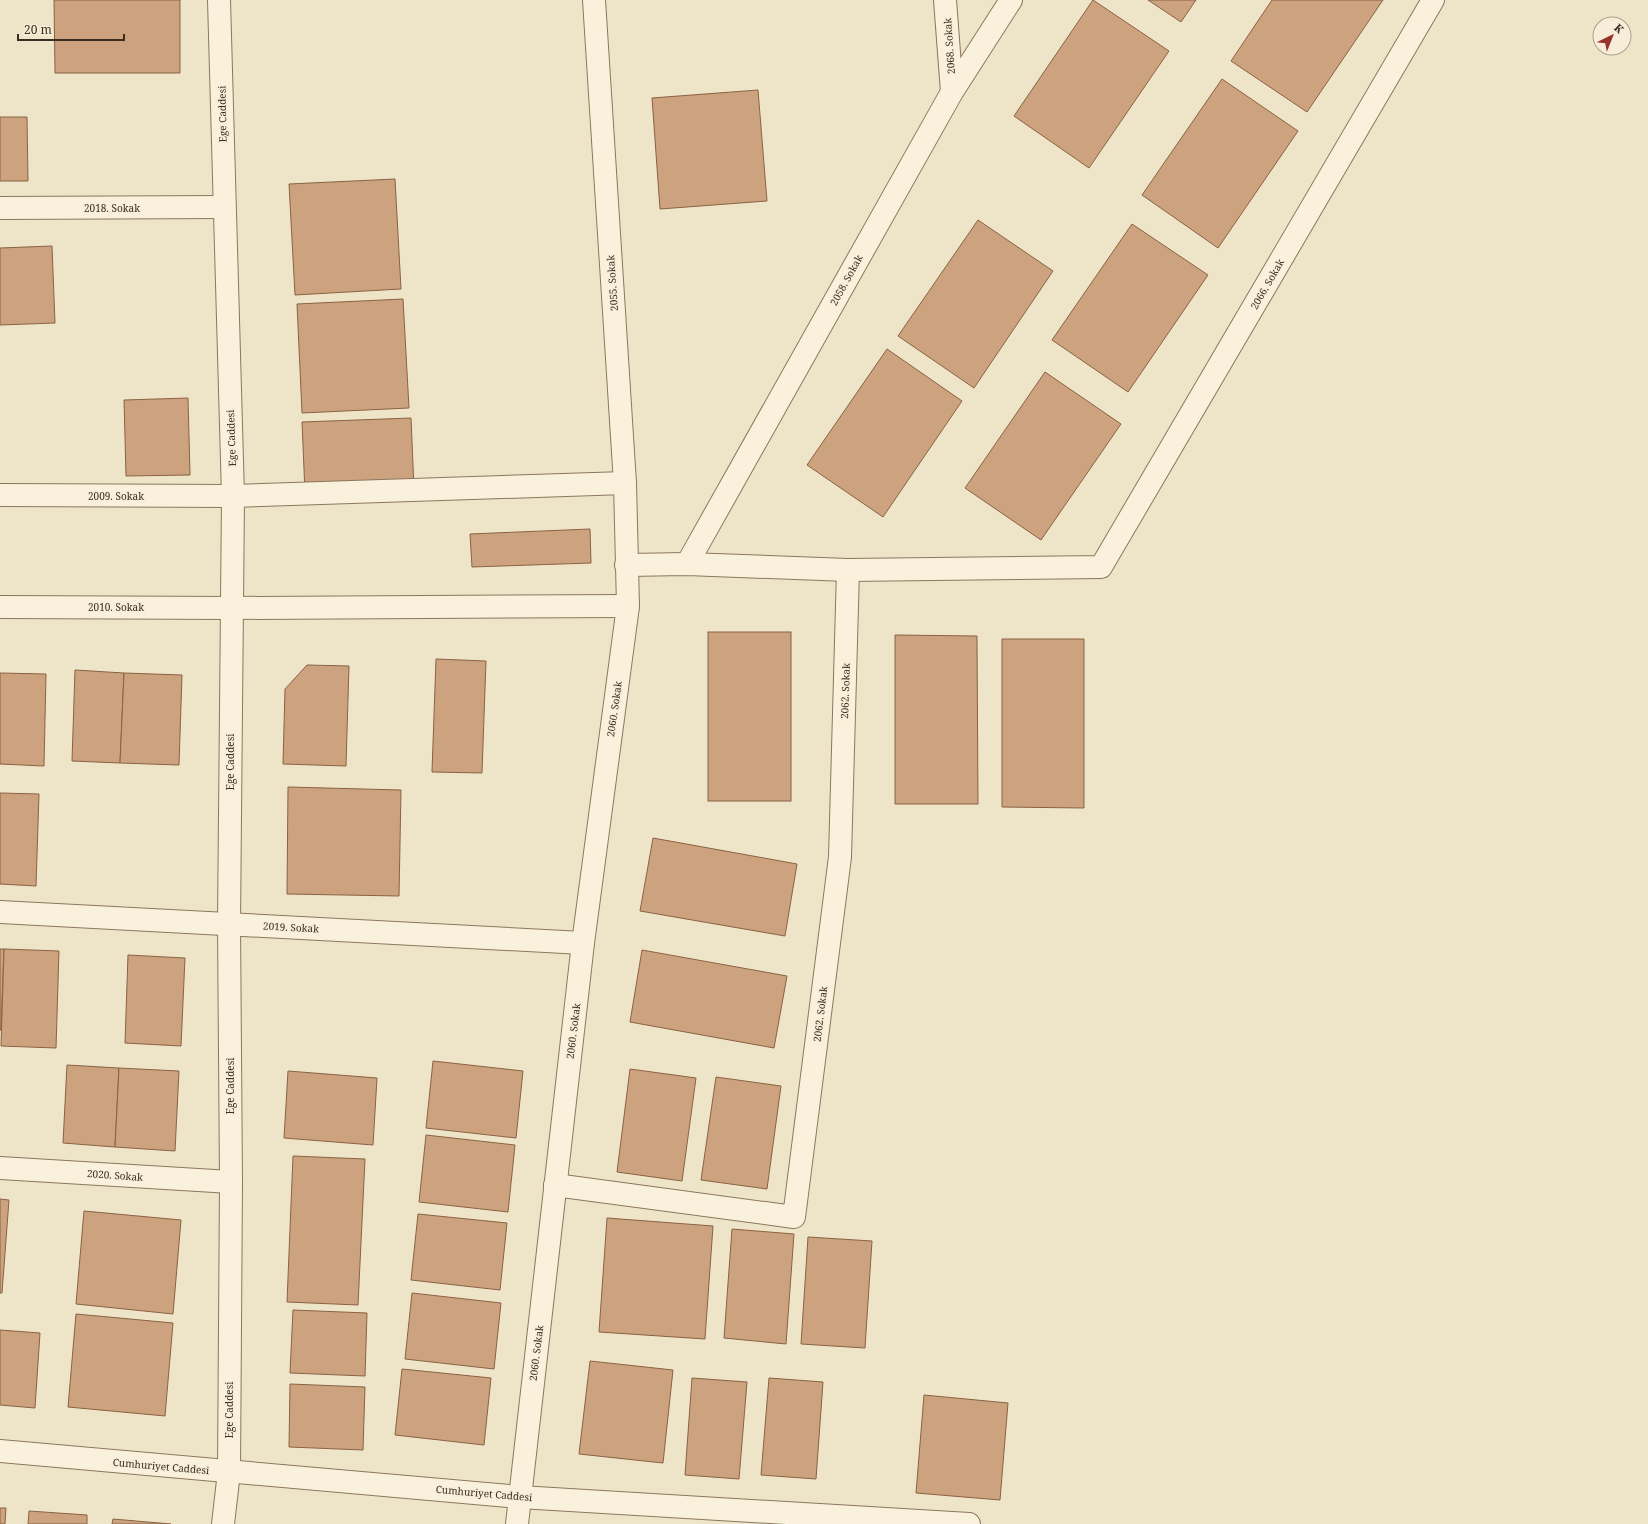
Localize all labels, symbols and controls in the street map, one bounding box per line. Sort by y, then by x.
scale bar [18,16,124,42]
north arrow [1592,16,1632,56]
street label: 2068. Sokak [940,17,958,74]
text: K [1611,20,1628,37]
text: 20 m [24,21,52,38]
street label: Ege Caddesi [214,85,229,142]
street label: 2018. Sokak [84,201,140,215]
street label: 2058. Sokak [826,252,866,308]
street label: 2055. Sokak [603,254,621,311]
street label: 2066. Sokak [1247,256,1287,312]
street label: Ege Caddesi [223,409,239,467]
street label: 2009. Sokak [88,489,144,503]
street label: 2010. Sokak [88,600,144,614]
street label: 2062. Sokak [837,663,853,719]
street label: 2060. Sokak [603,680,625,738]
street label: Ege Caddesi [223,733,237,790]
street label: 2019. Sokak [263,919,319,935]
street label: 2062. Sokak [810,985,830,1043]
street label: 2060. Sokak [563,1002,583,1060]
street label: Ege Caddesi [223,1057,237,1114]
street label: 2020. Sokak [87,1166,144,1184]
street label: 2060. Sokak [526,1324,546,1382]
street label: Ege Caddesi [222,1381,236,1438]
street label: Cumhuriyet Caddesi [112,1455,211,1477]
street label: Cumhuriyet Caddesi [435,1482,534,1504]

